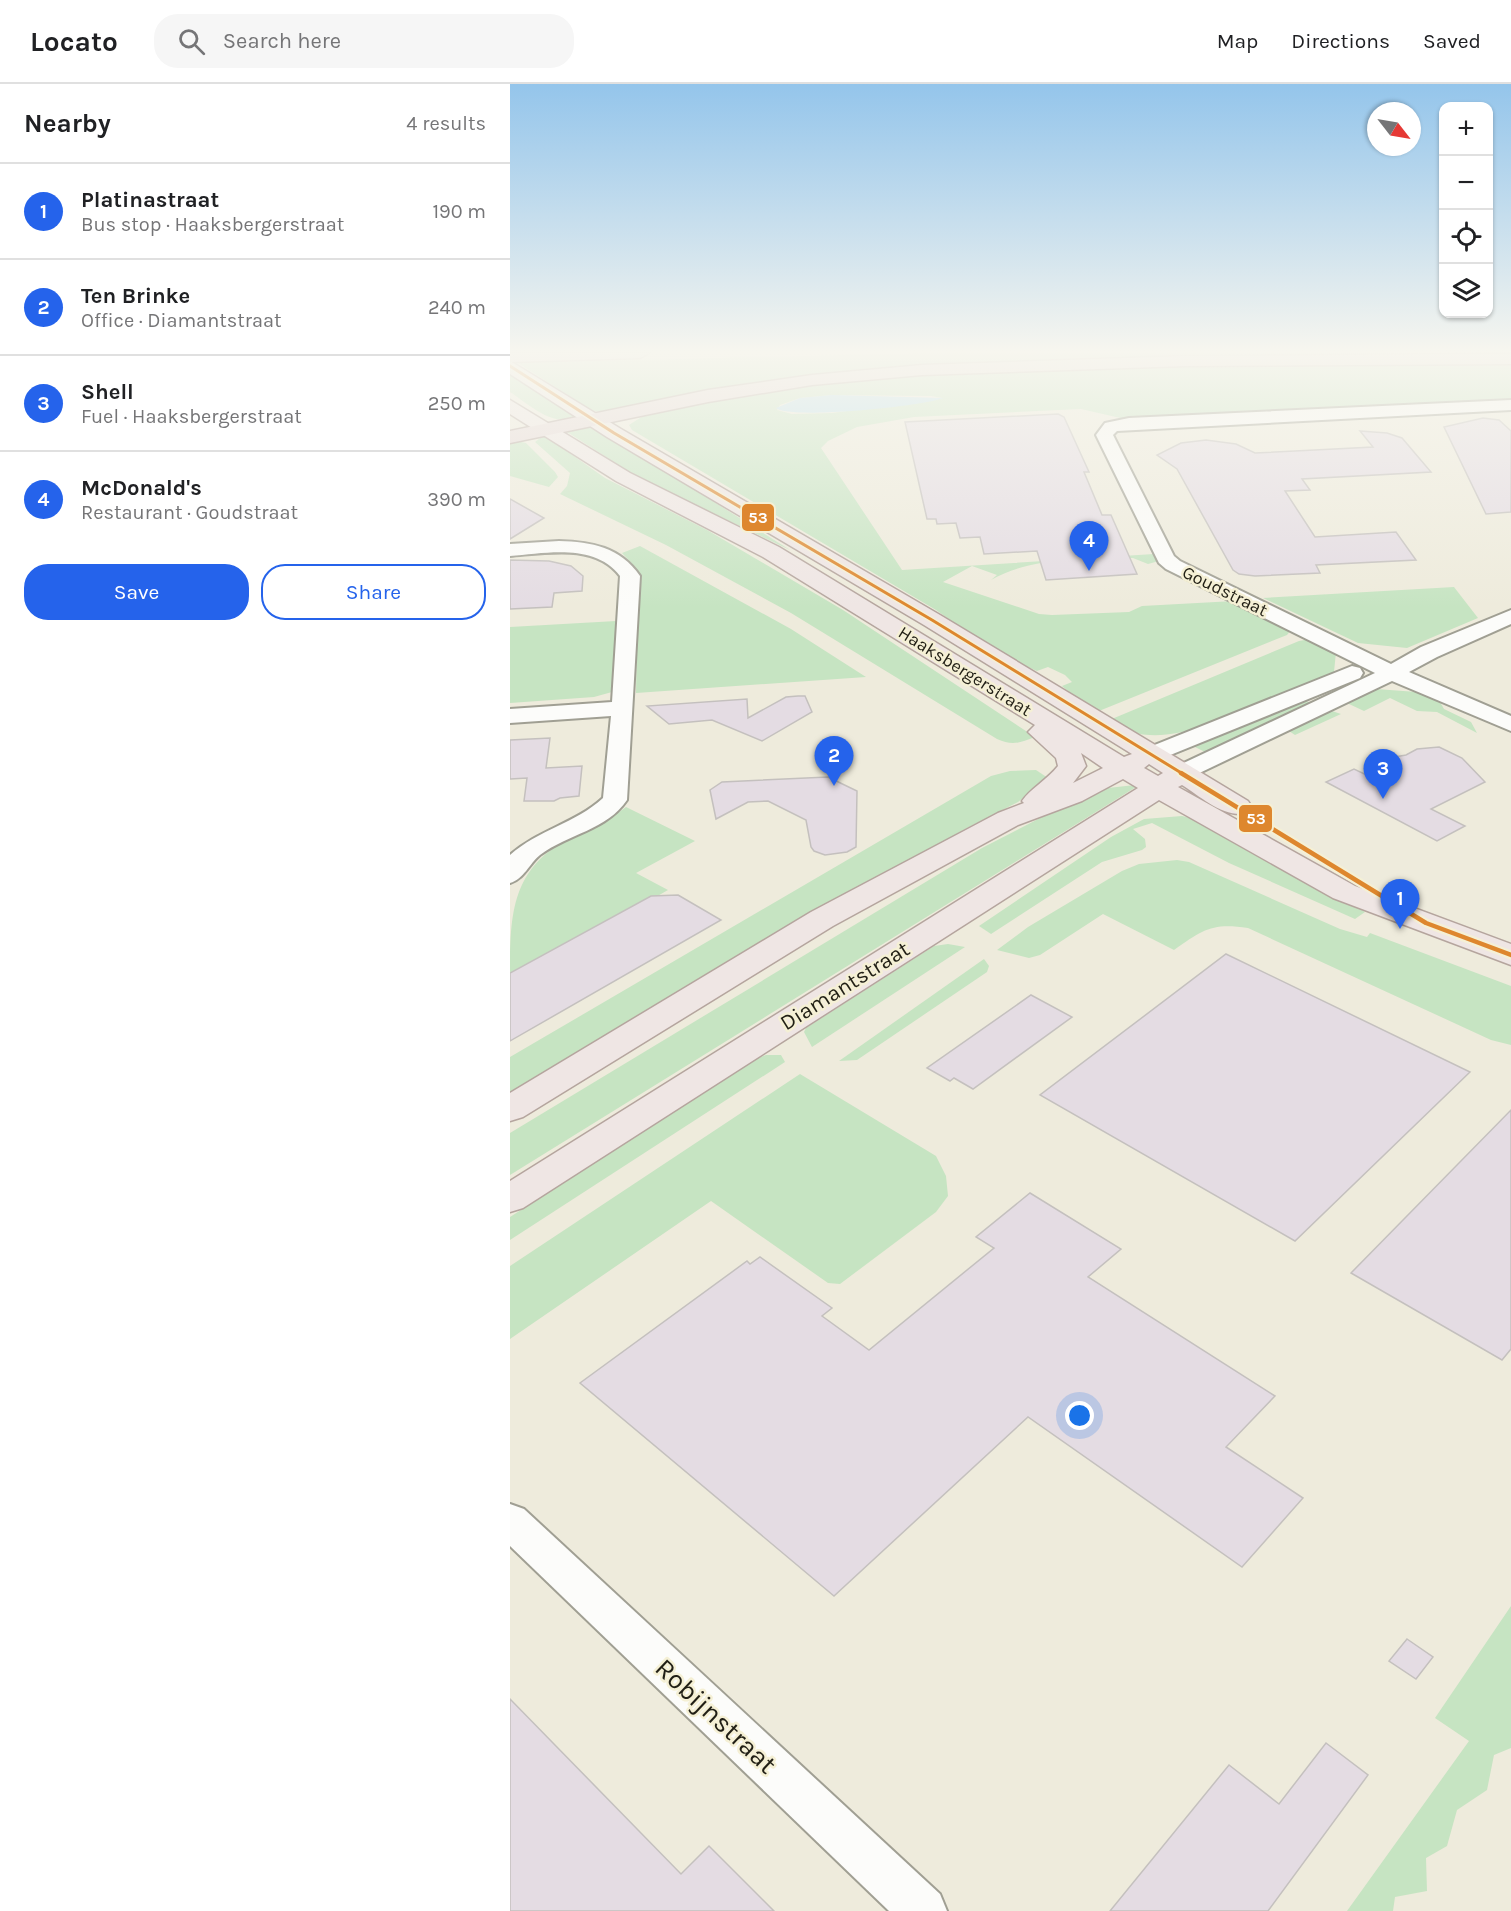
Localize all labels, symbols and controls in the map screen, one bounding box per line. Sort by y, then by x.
search box [154,14,574,68]
text: Locato [30,25,118,58]
icon: search [175,25,208,58]
text: Search here [223,28,341,54]
text: Map [1217,29,1258,53]
text: Directions [1291,29,1390,53]
text: Saved [1423,29,1481,53]
north arrow [1367,102,1421,156]
map controls [1439,102,1493,318]
button: + [1439,102,1493,156]
text: Nearby [24,108,111,139]
text: 4 results [406,112,486,135]
button: − [1439,156,1493,210]
text: Platinastraat [81,187,219,213]
text: 1 [40,200,47,223]
text: 190 m [432,200,486,223]
button: locate [1439,210,1493,264]
text: Bus stop · Haaksbergerstraat [81,213,344,236]
button: layers [1439,264,1493,318]
text: Ten Brinke [81,283,190,309]
text: 2 [37,296,50,319]
text: 240 m [428,296,486,319]
text: Office · Diamantstraat [81,309,282,332]
text: Shell [81,379,134,405]
text: 3 [37,392,50,415]
text: 250 m [428,392,486,415]
text: Fuel · Haaksbergerstraat [81,405,302,428]
text: McDonald's [81,475,202,501]
text: 4 [38,488,49,511]
text: 390 m [427,488,486,511]
text: Restaurant · Goudstraat [81,501,298,524]
line badge: 53 [741,503,775,532]
text: 53 [748,508,768,527]
pin: 4 [1070,522,1108,571]
street label: Goudstraat [1179,561,1272,621]
button: Save [24,564,249,620]
button: Share [261,564,486,620]
street label: Haaksbergerstraat [894,621,1036,721]
pin: 2 [814,736,854,786]
pin: 3 [1364,750,1402,799]
line badge: 53 [1238,804,1273,833]
text: 53 [1246,809,1266,828]
pin: 1 [1380,880,1420,929]
street label: Diamantstraat [775,936,915,1036]
your location [1065,1401,1094,1430]
street label: Robijnstraat [649,1652,783,1780]

